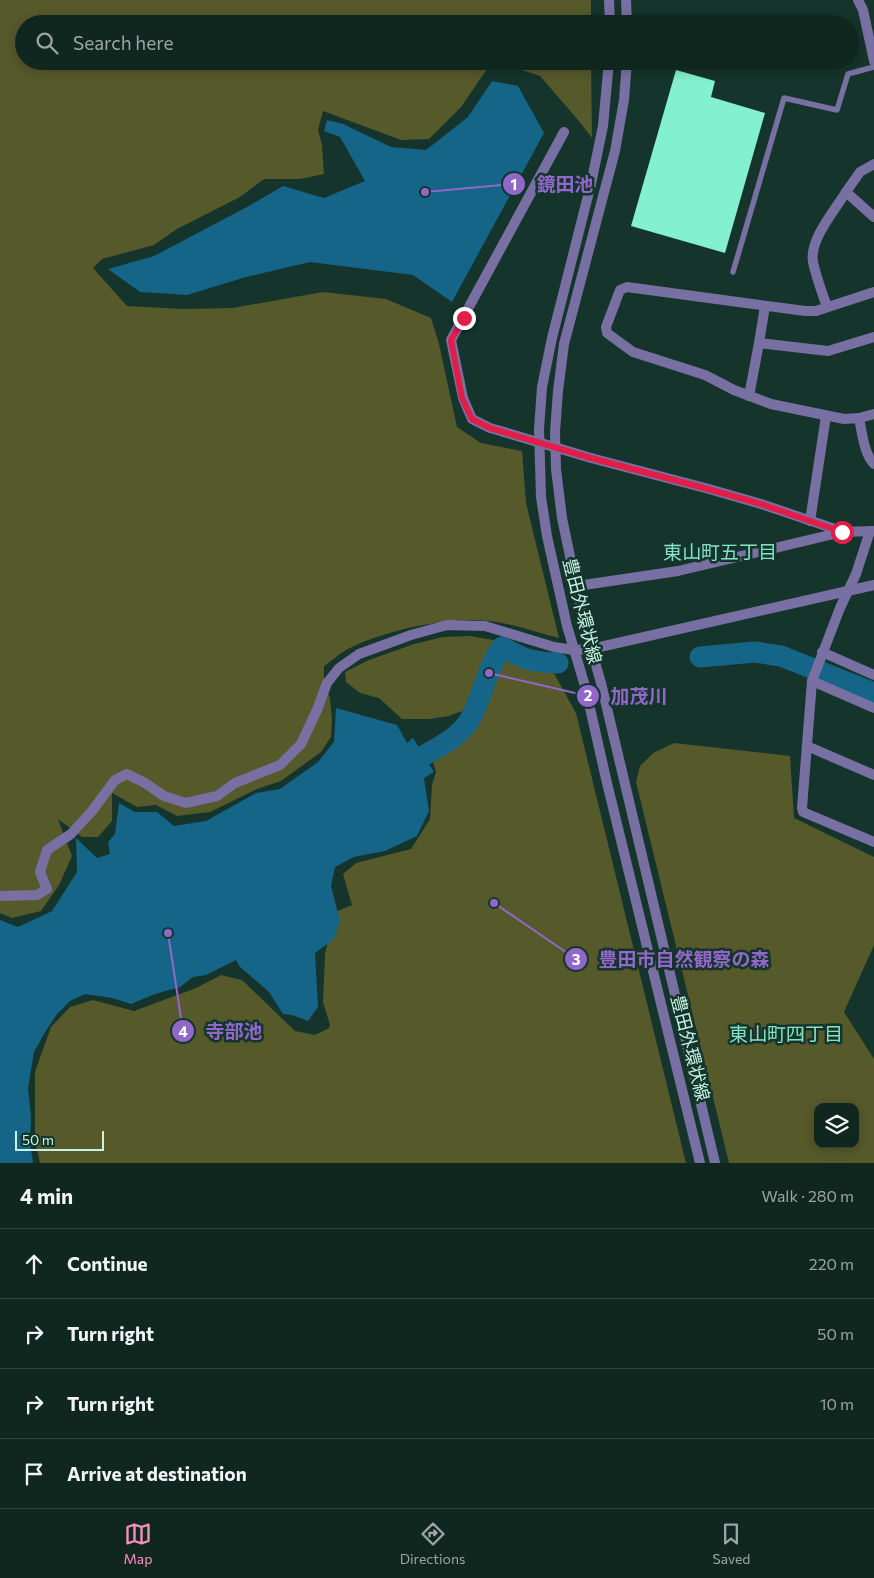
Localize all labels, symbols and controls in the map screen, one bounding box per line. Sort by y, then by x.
search box [15,15,859,70]
icon: search [33,29,61,57]
text: Search here [73,31,173,54]
callout: 鏡田池 [502,167,604,201]
text: 鏡田池 [536,172,594,195]
text: 1 [511,175,517,193]
route end [453,307,476,330]
route start [831,521,854,544]
district label: 東山町五丁目 [663,540,777,563]
street label: 豊田外環状線 [559,556,607,666]
callout: 加茂川 [575,679,677,713]
text: 加茂川 [610,684,668,707]
text: 2 [584,686,592,704]
callout: 豊田市自然観察の森 [563,942,779,976]
text: 豊田市自然観察の森 [598,947,770,970]
text: 3 [572,950,581,968]
street label: 豊田外環状線 [667,993,715,1103]
callout: 寺部池 [170,1014,272,1048]
text: 寺部池 [205,1019,263,1042]
text: 4 [178,1022,188,1040]
district label: 東山町四丁目 [729,1022,843,1045]
map controls [814,1103,859,1148]
button: layers [814,1103,859,1148]
scale bar [15,1128,104,1151]
text: 50 m [22,1131,54,1148]
text: 4 min [20,1183,73,1208]
text: Walk · 280 m [762,1186,854,1205]
icon: ahead [20,1250,48,1278]
text: Continue [67,1252,147,1275]
text: 220 m [809,1254,854,1273]
icon: right [20,1320,48,1348]
text: Turn right [67,1322,154,1345]
text: 50 m [817,1324,854,1343]
icon: right [20,1390,48,1418]
text: Turn right [67,1392,154,1415]
text: 10 m [820,1394,854,1413]
icon: arrive [20,1460,48,1488]
text: Arrive at destination [67,1462,247,1485]
tab: Map [124,1520,152,1567]
tab: Directions [400,1520,465,1567]
tab: Saved [713,1520,750,1567]

